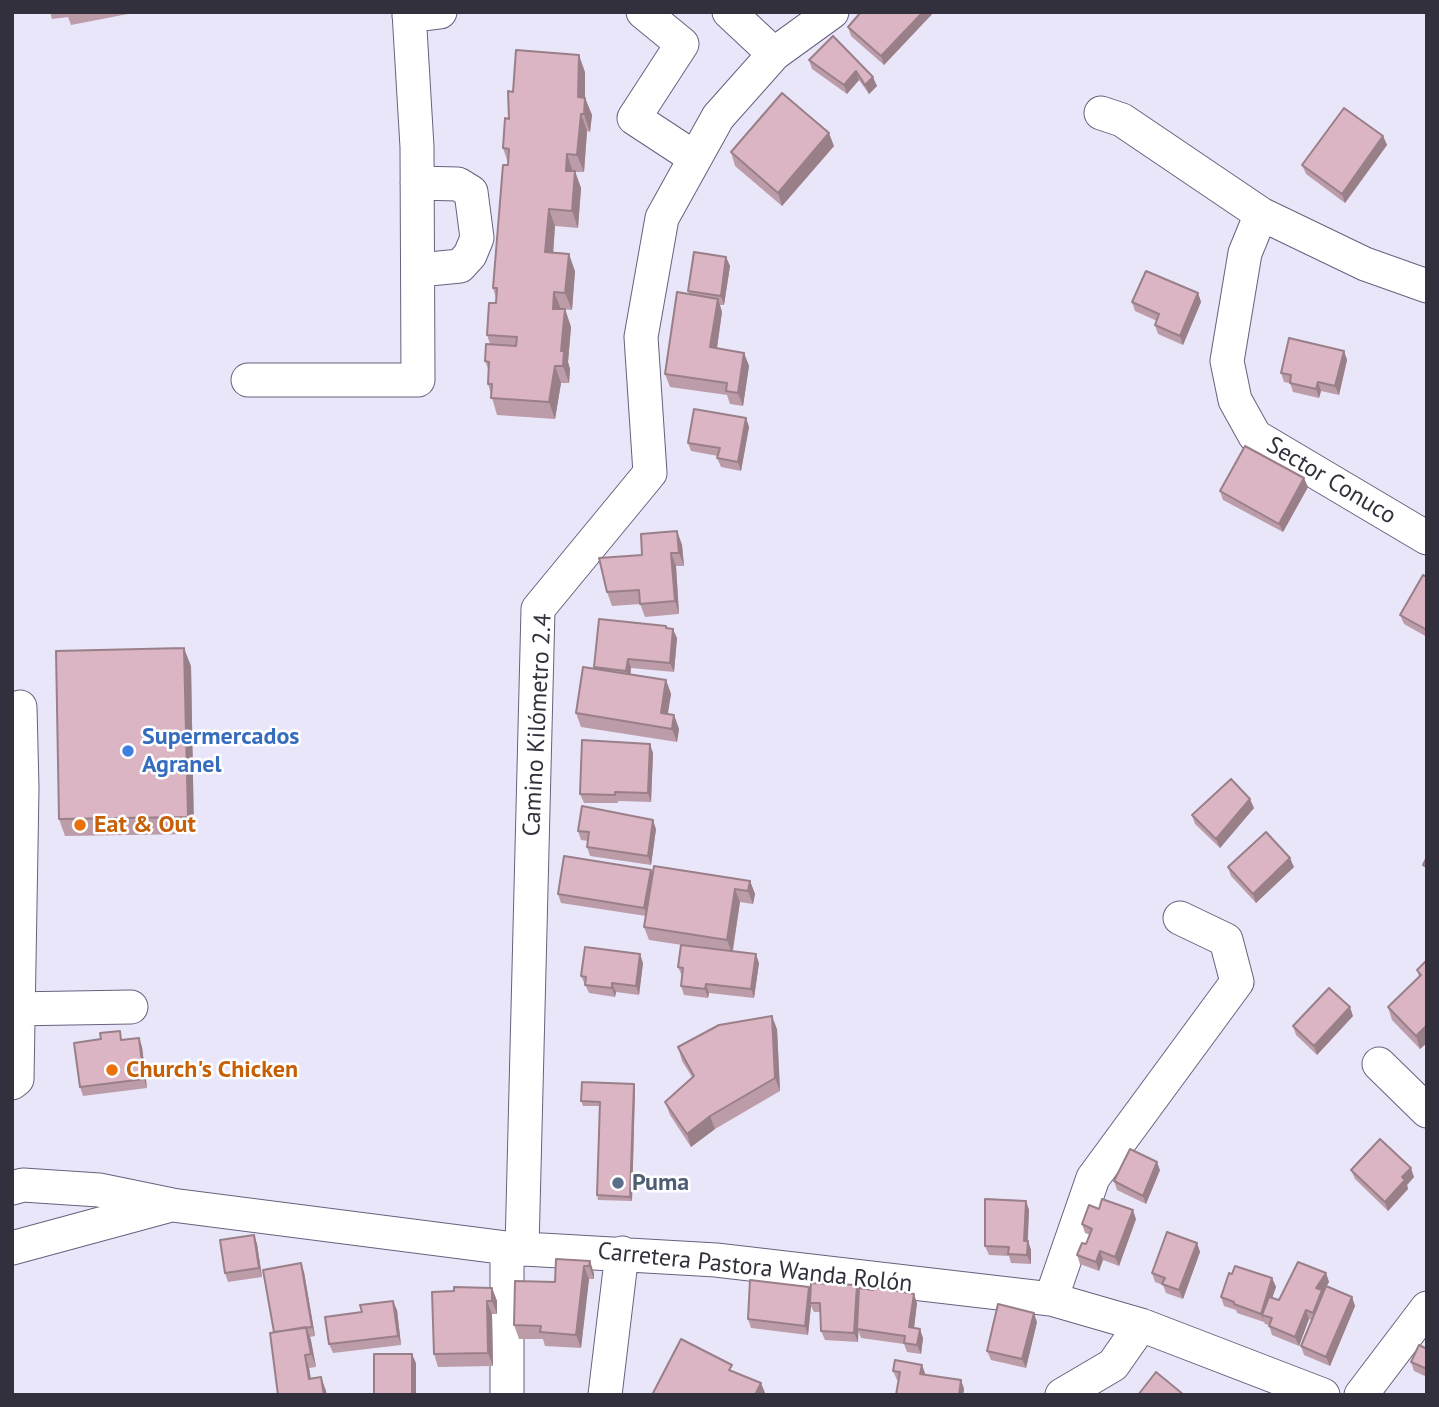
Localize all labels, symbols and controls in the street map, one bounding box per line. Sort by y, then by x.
street label: Sector Conuco [1261,431,1401,531]
street label: Camino Kilómetro 2.4 [518,613,558,837]
place label: Supermercados Agranel [142,723,299,779]
marker: Supermercados Agranel [120,743,136,759]
place label: Eat & Out [94,811,196,839]
marker: Eat & Out [72,817,88,833]
place label: Church's Chicken [126,1056,298,1084]
marker: Church's Chicken [104,1062,120,1078]
place label: Puma [632,1169,689,1197]
marker: Puma [610,1175,626,1191]
street label: Carretera Pastora Wanda Rolón [596,1237,914,1299]

